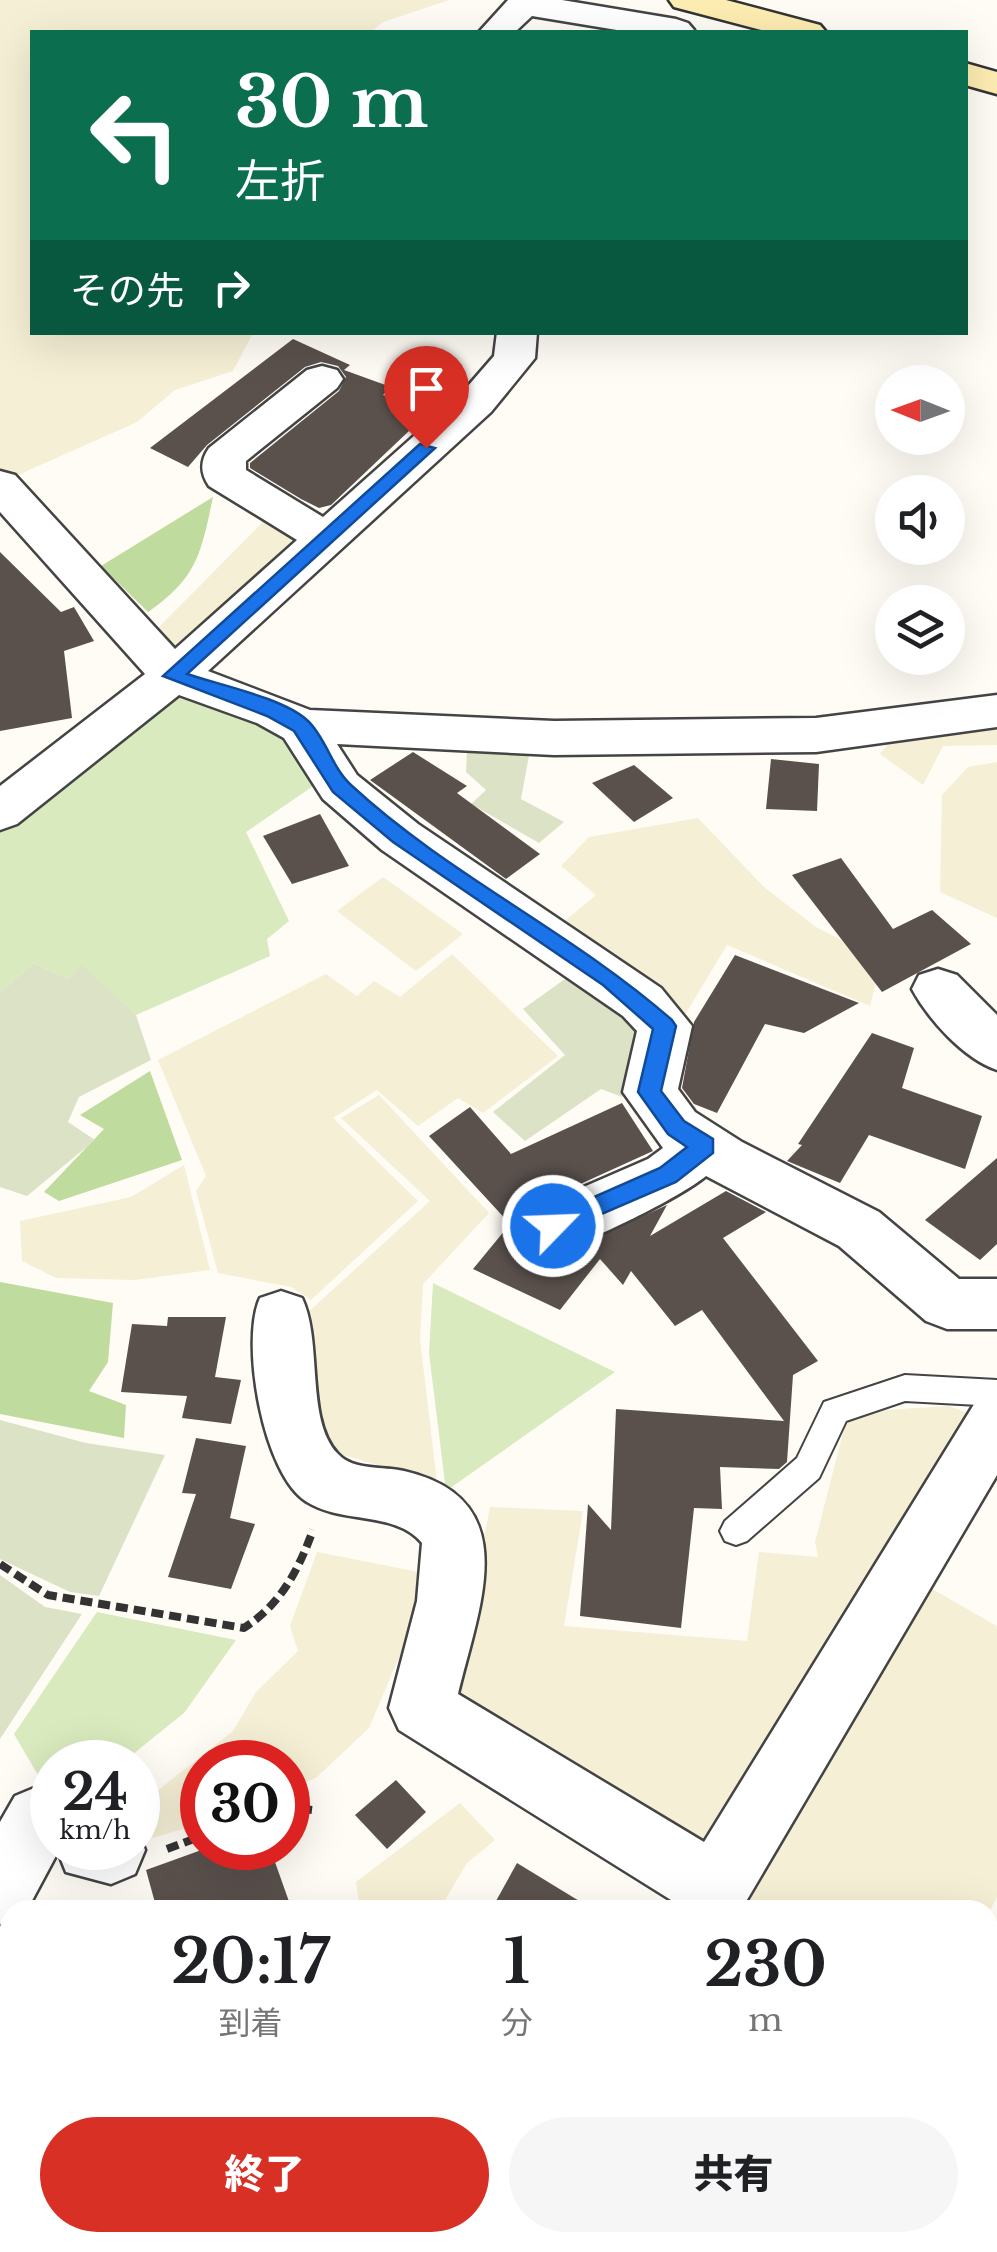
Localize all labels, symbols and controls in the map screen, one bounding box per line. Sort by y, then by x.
text: 30 m [235,59,428,146]
icon: left [70,70,200,200]
text: 左折 [235,153,325,209]
icon: right [204,260,259,315]
text: その先 [70,267,184,314]
pin [384,346,469,449]
icon: arrive [399,361,454,416]
north arrow [875,365,965,455]
map controls [875,365,965,675]
button: sound [875,475,965,565]
button: layers [875,585,965,675]
position arrow [501,1174,605,1278]
speed limit sign: 30 [180,1740,310,1870]
text: 24 [62,1761,128,1824]
text: km/h [60,1815,130,1846]
text: 20:17 [171,1925,330,1999]
text: 1 [504,1925,530,1999]
text: 230 [704,1928,827,2002]
text: m [748,2000,783,2040]
text: 到着 [218,2003,282,2043]
text: 分 [501,2003,533,2043]
button: 終了 [40,2117,489,2232]
button: 共有 [509,2117,958,2232]

